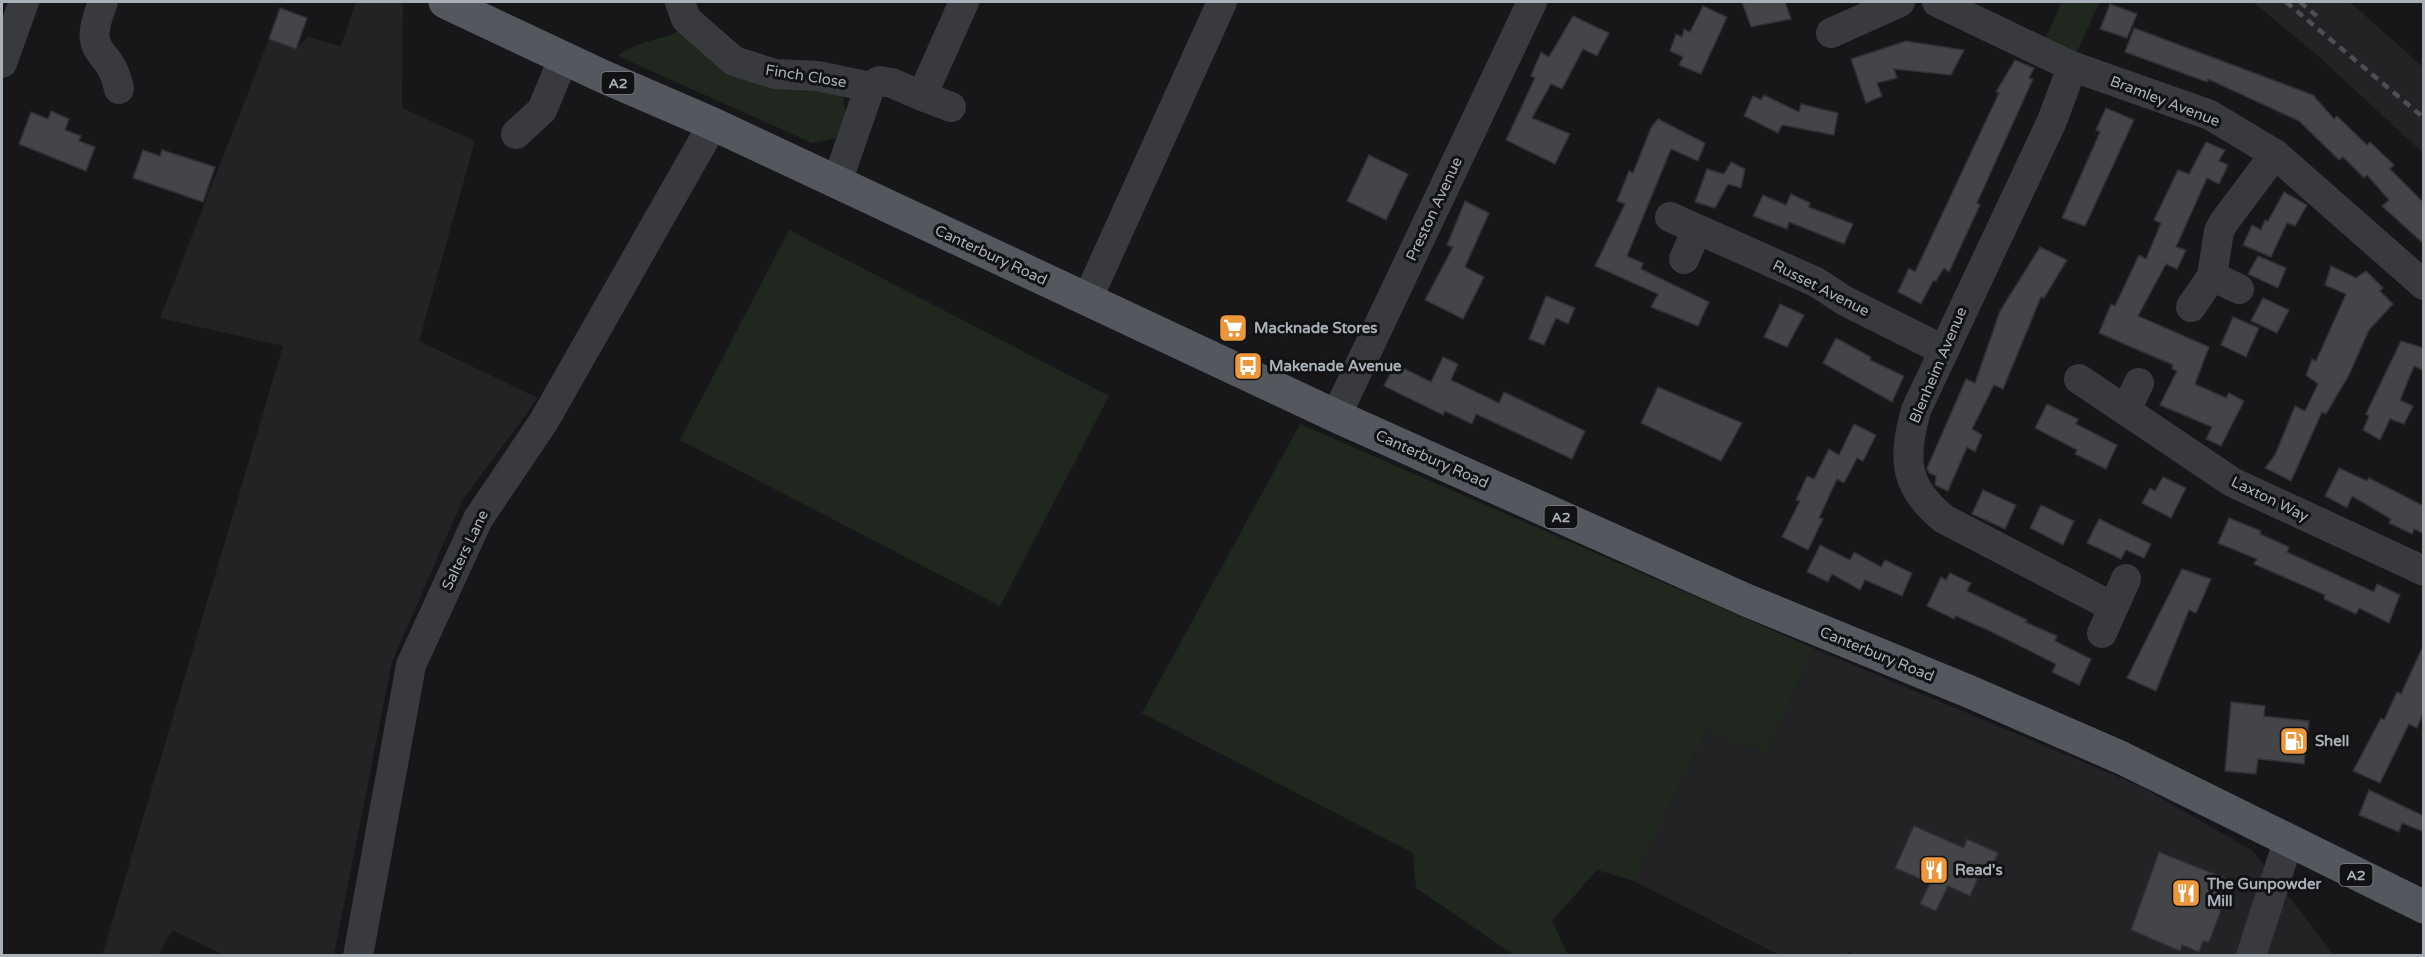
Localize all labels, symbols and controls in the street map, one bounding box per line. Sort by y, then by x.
street label: Finch Close [764,61,848,91]
road number: A2 [602,72,634,94]
street label: Bramley Avenue [2108,72,2222,130]
street label: Preston Avenue [1402,154,1466,264]
street label: Canterbury Road [932,221,1050,289]
street label: Russet Avenue [1770,256,1872,320]
street label: Blenheim Avenue [1905,304,1971,426]
supermarket icon: Macknade Stores [1217,312,1249,344]
place label: Macknade Stores [1254,319,1377,337]
bus stop icon: Makenade Avenue [1232,350,1264,382]
place label: Makenade Avenue [1269,357,1402,375]
street label: Canterbury Road [1373,426,1491,492]
street label: Laxton Way [2228,473,2312,525]
road number: A2 [1544,506,1578,528]
street label: Salters Lane [438,507,492,593]
street label: Canterbury Road [1817,623,1937,685]
fuel station icon: Shell [2278,725,2310,757]
place label: Shell [2315,732,2349,750]
restaurant icon: Read's [1918,854,1950,886]
place label: Read's [1955,861,2003,879]
road number: A2 [2340,864,2372,886]
place label: The Gunpowder Mill [2206,875,2321,910]
restaurant icon: The Gunpowder Mill [2170,877,2202,909]

